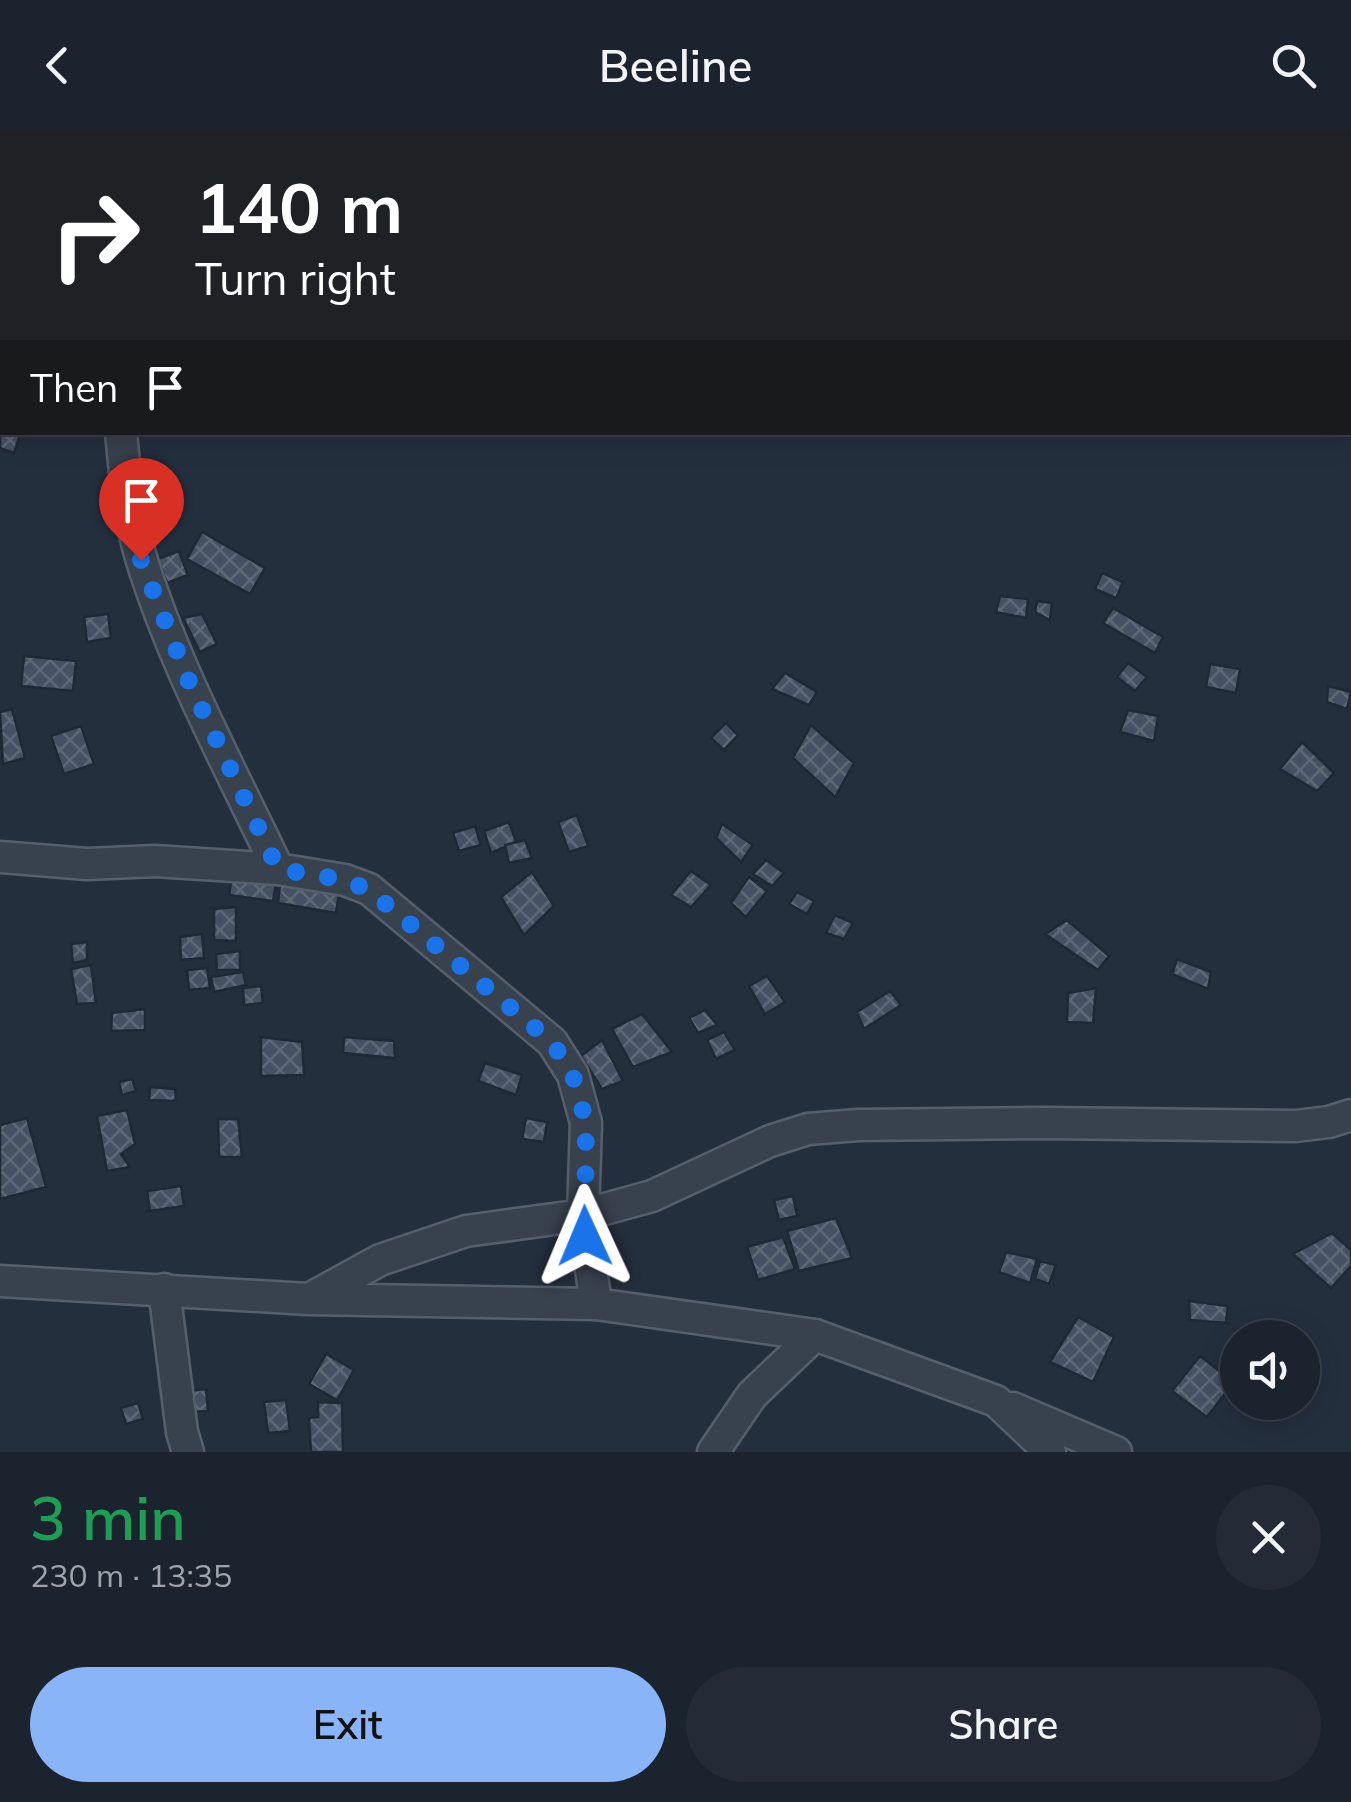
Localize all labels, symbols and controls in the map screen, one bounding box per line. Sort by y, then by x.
text: Beeline [599,37,752,93]
icon: back [30,38,85,93]
icon: search [1266,38,1321,93]
text: 140 m [195,163,403,251]
icon: right [30,170,160,300]
text: Turn right [195,250,396,306]
icon: arrive [138,360,193,415]
text: Then [30,364,118,412]
pin [99,458,184,561]
icon: arrive [114,473,169,528]
position arrow [533,1184,637,1288]
map controls [1220,1320,1320,1420]
button: sound [1220,1320,1320,1420]
text: 3 min [30,1480,186,1555]
button: close [1216,1485,1321,1590]
text: 230 m · 13:35 [30,1555,232,1595]
button: Exit [30,1667,666,1782]
button: Share [686,1667,1321,1782]

